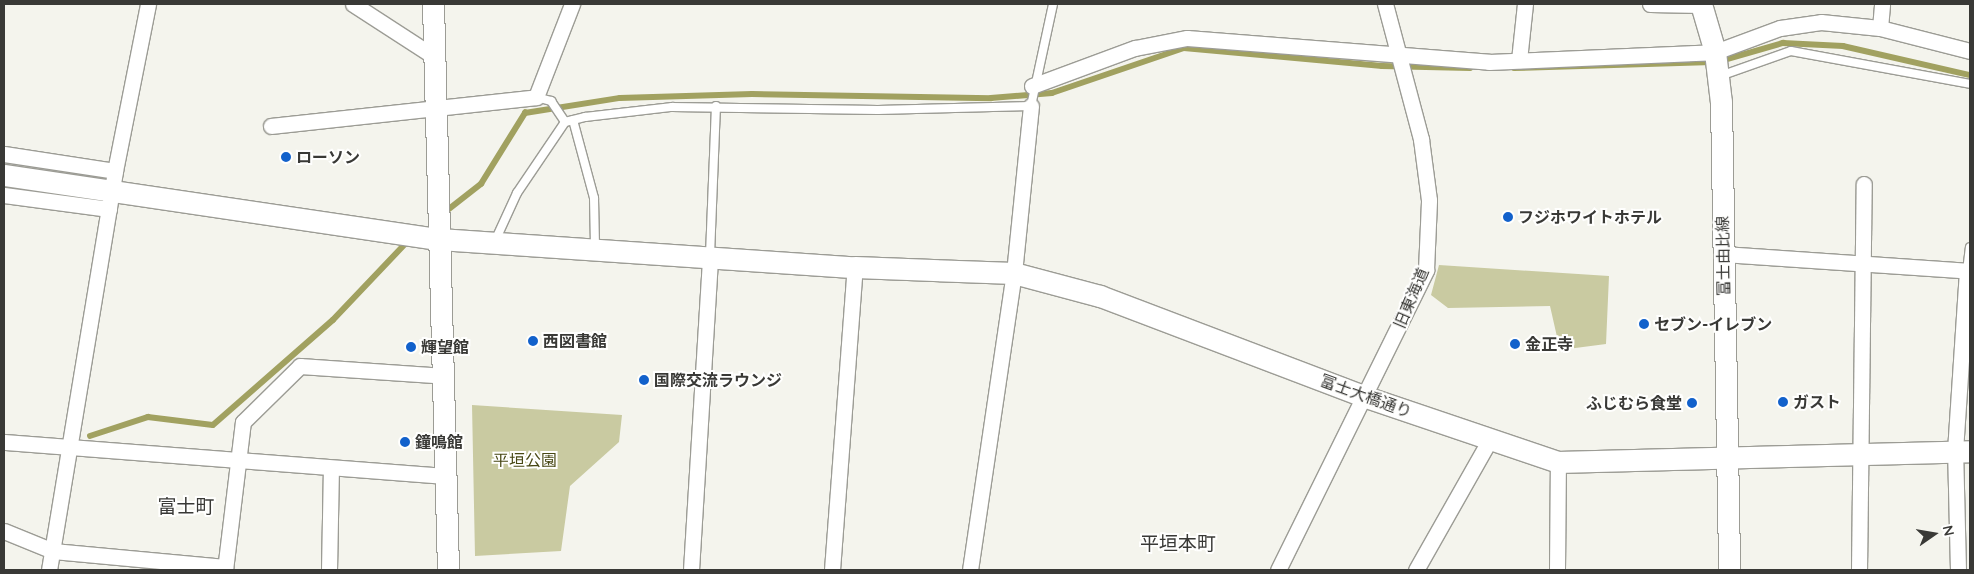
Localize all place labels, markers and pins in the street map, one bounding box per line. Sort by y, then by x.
place label: ローソン [296,147,360,167]
marker: ローソン [280,151,292,163]
place label: フジホワイトホテル [1518,207,1662,227]
marker: フジホワイトホテル [1502,211,1514,223]
place label: セブン-イレブン [1654,314,1772,334]
marker: セブン-イレブン [1638,318,1650,330]
place label: 西図書館 [543,331,607,351]
place label: 金正寺 [1525,334,1573,354]
marker: 西図書館 [527,335,539,347]
place label: 輝望館 [421,337,469,357]
marker: 金正寺 [1509,338,1521,350]
marker: 輝望館 [405,341,417,353]
place label: 国際交流ラウンジ [654,370,782,390]
marker: 国際交流ラウンジ [638,374,650,386]
place label: ガスト [1793,392,1841,412]
place label: ふじむら食堂 [1586,393,1682,413]
marker: ガスト [1777,396,1789,408]
marker: ふじむら食堂 [1686,397,1698,409]
place label: 鐘鳴館 [415,432,463,452]
marker: 鐘鳴館 [399,436,411,448]

